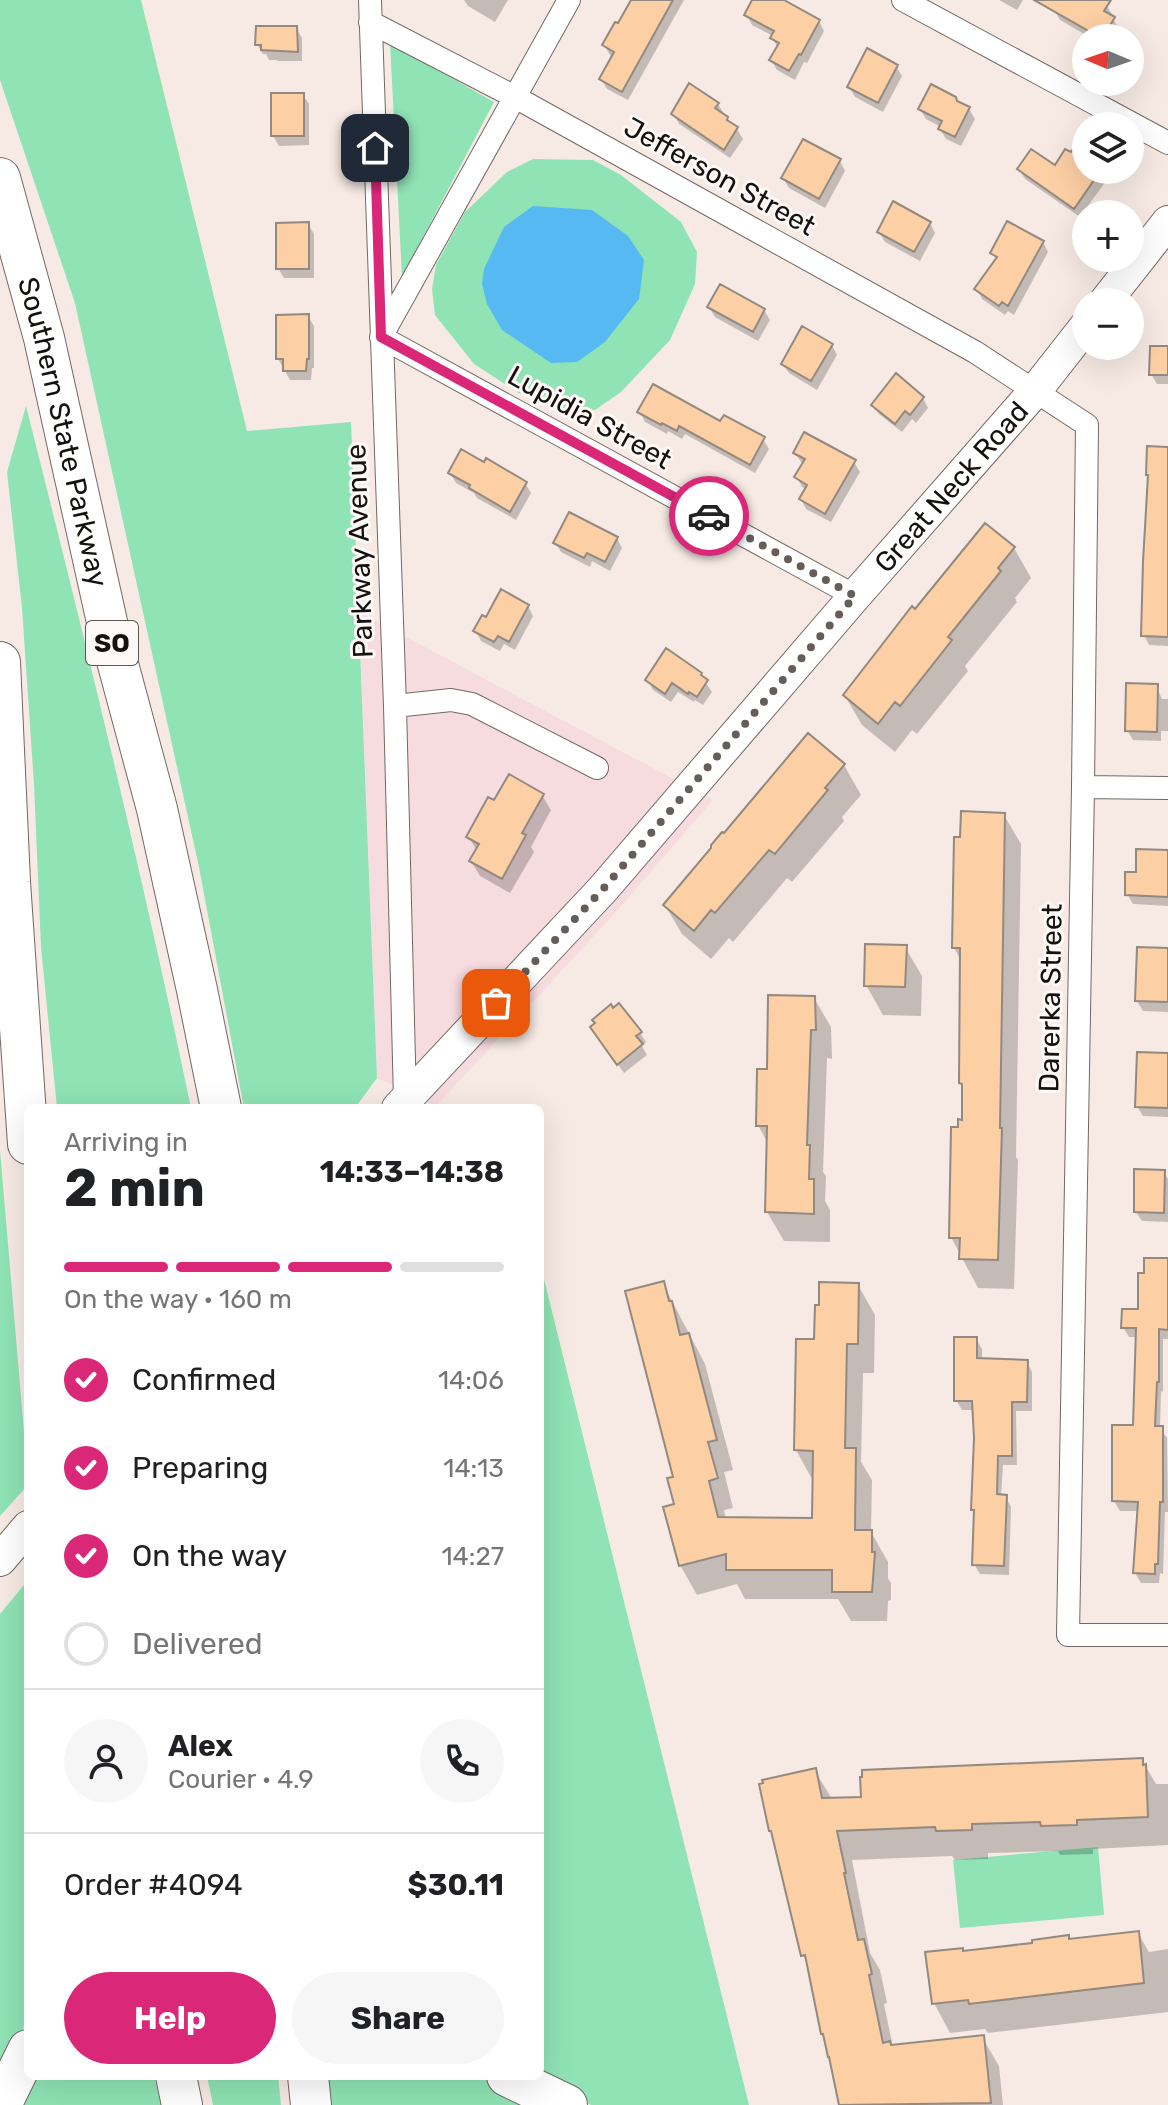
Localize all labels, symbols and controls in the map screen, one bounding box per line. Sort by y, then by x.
north arrow [1072,24,1144,96]
map controls [1072,24,1144,360]
street label: Jefferson Street [618,110,821,243]
button: layers [1072,112,1144,184]
pin [341,114,409,182]
icon: home [353,126,397,170]
button: + [1072,200,1144,272]
street label: Southern State Parkway [11,274,115,590]
button: − [1072,288,1144,360]
street label: Lupidia Street [502,359,678,476]
street label: Great Neck Road [868,395,1035,579]
street label: Parkway Avenue [339,443,380,659]
courier [669,476,749,556]
icon: car [687,494,731,538]
road number: SO [86,621,138,665]
street label: Darerka Street [1032,903,1069,1093]
pin [462,969,530,1037]
icon: bag [474,981,518,1025]
text: Arriving in [64,1127,188,1158]
text: 14:33–14:38 [320,1154,504,1190]
text: 2 min [64,1157,205,1219]
text: On the way · 160 m [64,1284,292,1315]
icon: check [64,1358,108,1402]
text: Confirmed [132,1362,276,1398]
text: 14:06 [438,1365,504,1396]
icon: check [64,1446,108,1490]
text: Preparing [132,1450,268,1486]
text: 14:13 [443,1453,504,1484]
icon: check [64,1534,108,1578]
text: On the way [132,1538,287,1574]
text: 14:27 [441,1541,504,1572]
text: Delivered [132,1626,263,1662]
button: person [64,1719,148,1803]
button: phone [420,1719,504,1803]
text: Alex [168,1728,233,1764]
text: Courier · 4.9 [168,1764,314,1795]
text: Order #4094 [64,1867,243,1903]
text: $30.11 [408,1867,504,1903]
button: Help [64,1972,276,2064]
button: Share [292,1972,504,2064]

